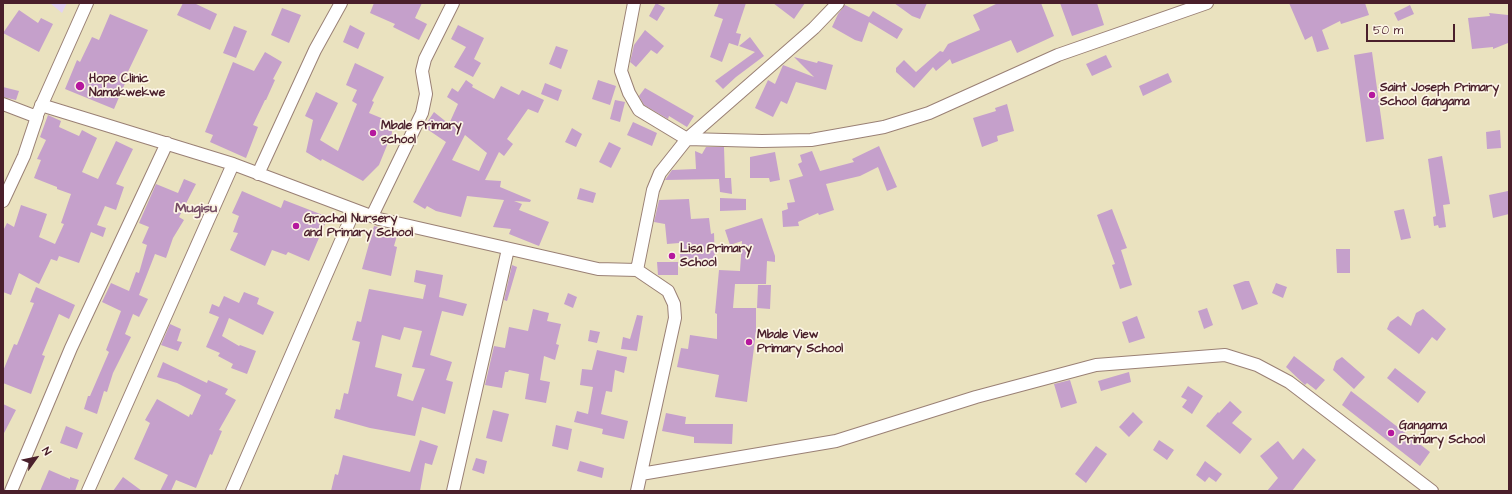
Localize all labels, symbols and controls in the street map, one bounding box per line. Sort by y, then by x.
scale bar [1368,16,1457,42]
text: 50 m [1373,22,1403,39]
place label: Hope Clinic Namakwekwe [89,72,165,100]
marker: Hope Clinic Namakwekwe [74,80,86,92]
place label: Saint Joseph Primary School Gangama [1380,81,1499,109]
marker: Saint Joseph Primary School Gangama [1367,90,1377,100]
place label: Mbale Primary school [381,119,462,147]
marker: Mbale Primary school [368,128,378,138]
district label: Mugisu [175,201,217,217]
place label: Grachal Nursery and Primary School [304,212,413,240]
marker: Grachal Nursery and Primary School [291,221,301,231]
place label: Lisa Primary School [680,242,752,270]
marker: Lisa Primary School [667,251,677,261]
place label: Mbale View Primary School [757,328,843,356]
marker: Mbale View Primary School [744,337,754,347]
place label: Gangama Primary School [1399,419,1485,447]
marker: Gangama Primary School [1386,428,1396,438]
north arrow [16,438,56,478]
text: N [38,444,55,458]

